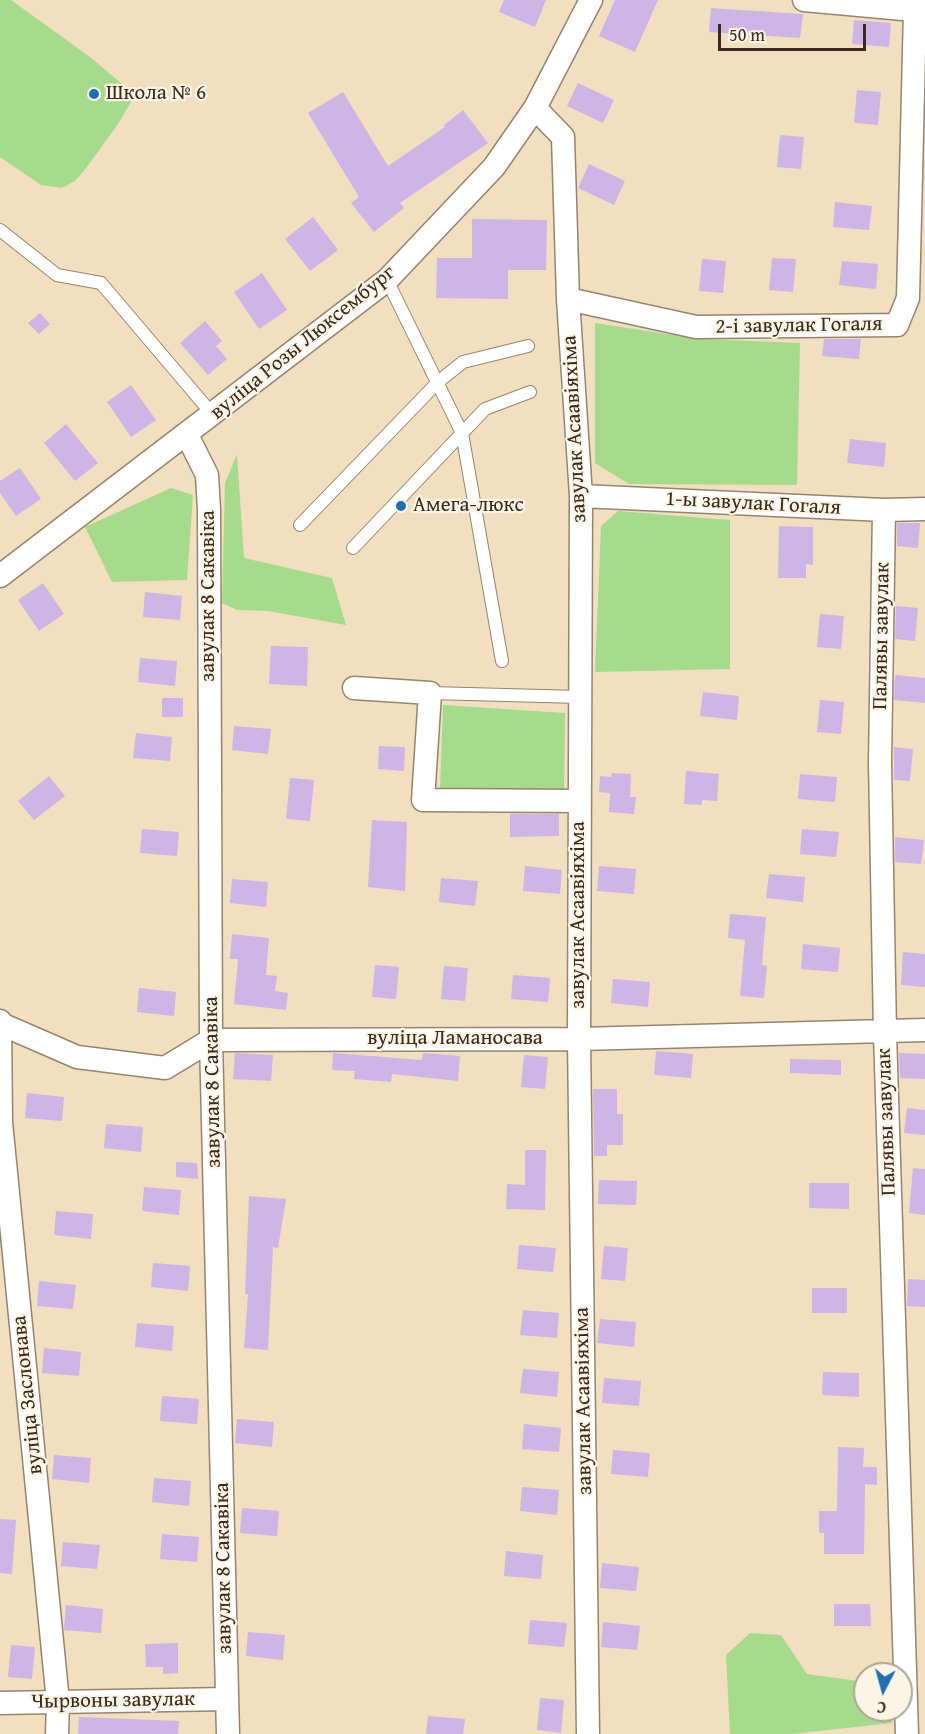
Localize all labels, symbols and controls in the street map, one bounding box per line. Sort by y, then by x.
scale bar [721,12,870,50]
text: 50 m [729,21,765,48]
place label: Школа № 6 [106,81,206,107]
marker: Школа № 6 [87,87,101,101]
street label: вуліца Розы Люксембург [205,261,401,425]
street label: 2-і завулак Гогаля [715,312,883,340]
street label: завулак Асаавіяхіма [558,335,592,523]
street label: 1-ы завулак Гогаля [665,487,841,521]
place label: Амега-люкс [413,493,524,519]
marker: Амега-люкс [394,499,408,513]
street label: завулак 8 Сакавіка [196,510,222,682]
street label: Палявы завулак [868,562,896,710]
street label: завулак Асаавіяхіма [566,821,592,1009]
street label: завулак 8 Сакавіка [199,996,227,1168]
street label: вуліца Ламаносава [367,1026,543,1052]
street label: Палявы завулак [872,1048,902,1196]
street label: завулак Асаавіяхіма [570,1307,598,1495]
street label: вуліца Заслонава [7,1314,49,1476]
street label: завулак 8 Сакавіка [210,1482,238,1654]
north arrow [853,1662,913,1722]
street label: Чырвоны завулак [31,1687,195,1715]
text: С [876,1696,887,1720]

